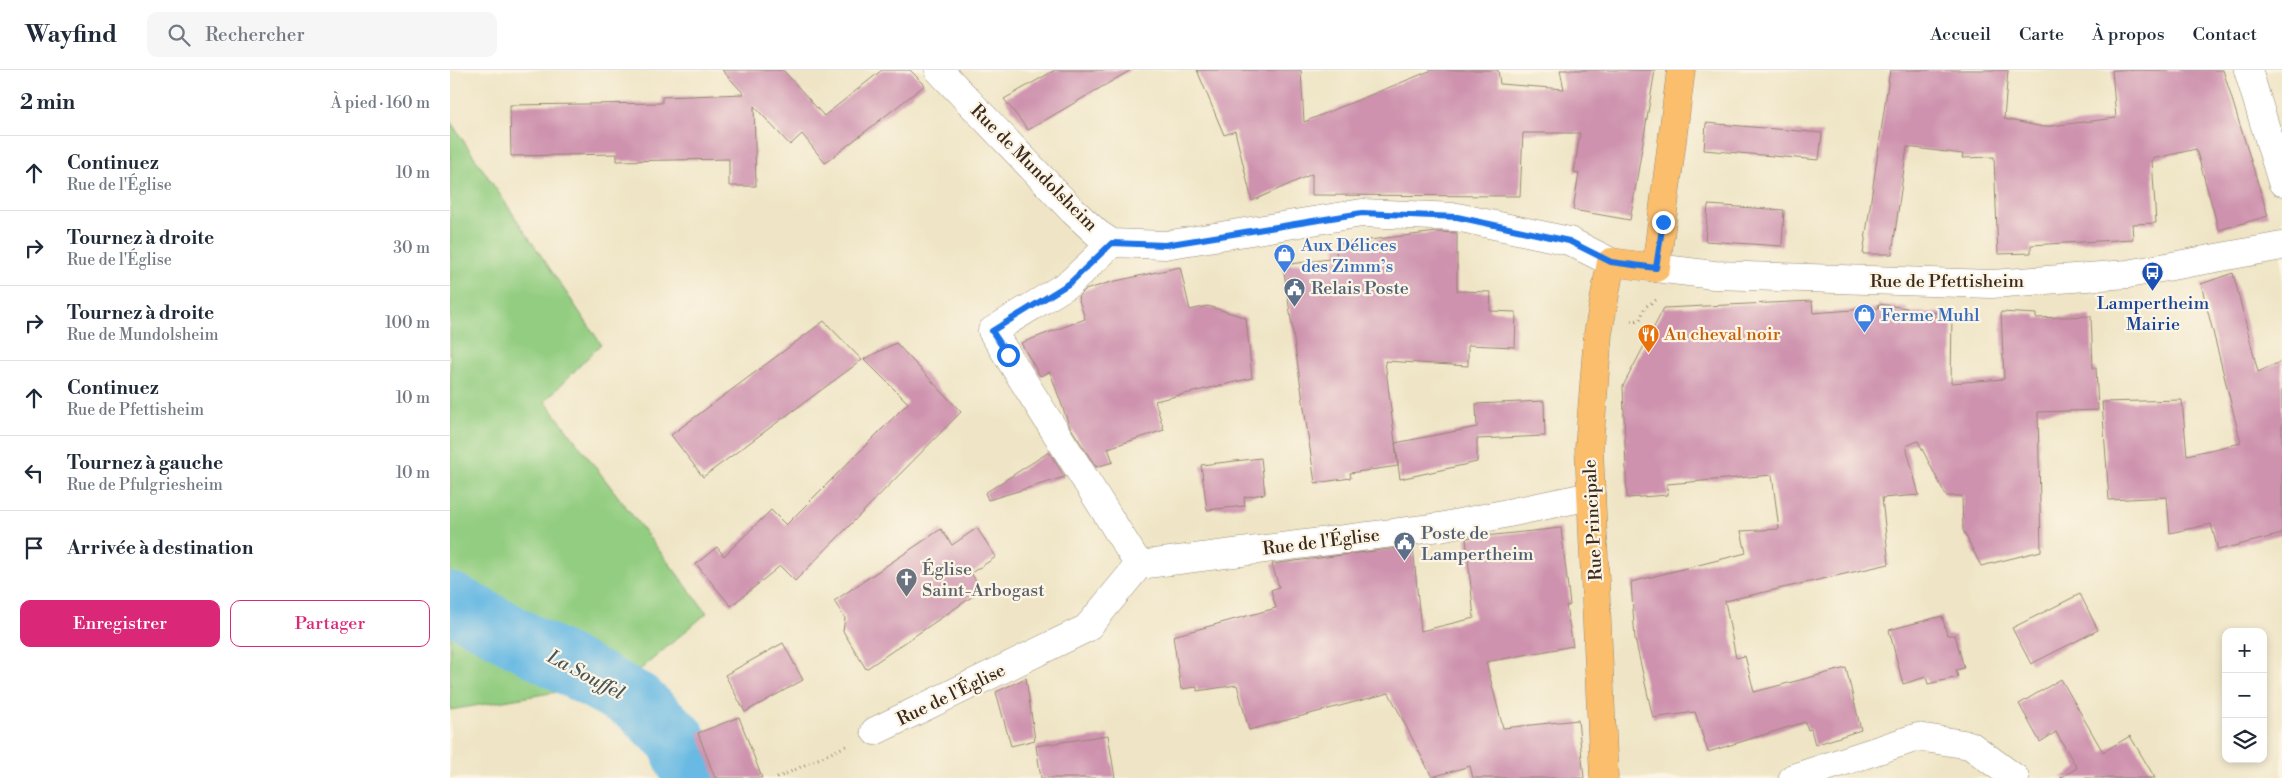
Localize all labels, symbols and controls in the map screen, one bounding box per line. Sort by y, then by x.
search box [147,12,497,57]
text: Wayfind [25,20,117,50]
icon: search [165,21,193,49]
text: Rechercher [205,23,305,47]
text: Accueil [1930,23,1991,46]
text: Carte [2019,23,2064,46]
text: À propos [2092,23,2165,46]
text: Contact [2193,23,2257,46]
text: 2 min [20,90,75,116]
text: À pied · 160 m [331,93,430,113]
street label: Rue de Mundolsheim [966,100,1103,237]
text: Continuez [67,151,159,175]
icon: ahead [20,159,48,187]
text: 10 m [396,163,430,183]
text: Rue de l'Église [67,175,172,195]
route end [1652,211,1675,234]
text: Tournez à droite [67,226,214,250]
icon: right [20,234,48,262]
place label: Aux Délices des Zimm’s [1300,234,1397,278]
text: 30 m [393,238,430,258]
shop icon: Aux Délices des Zimm’s [1273,243,1297,274]
text: Rue de l'Église [67,250,172,270]
bus stop icon: Lampertheim Mairie [2141,261,2165,292]
street label: Rue de Pfettisheim [1870,270,2024,293]
public building icon: Relais Poste [1283,276,1307,307]
place label: Relais Poste [1311,277,1409,300]
place label: Lampertheim Mairie [2097,292,2210,336]
text: Tournez à droite [67,301,214,325]
shop icon: Ferme Muhl [1853,303,1877,334]
place label: Ferme Muhl [1881,304,1980,327]
icon: right [20,309,48,337]
text: 100 m [385,313,430,333]
restaurant icon: Au cheval noir [1636,322,1660,353]
place label: Au cheval noir [1663,323,1781,346]
text: Rue de Mundolsheim [67,325,219,345]
route start [997,344,1020,367]
text: Continuez [67,376,159,400]
icon: ahead [20,384,48,412]
text: 10 m [396,388,430,408]
text: Rue de Pfettisheim [67,400,204,420]
text: Tournez à gauche [67,451,223,475]
icon: left [20,459,48,487]
street label: Rue Principale [1578,459,1608,581]
text: 10 m [396,463,430,483]
text: Rue de Pfulgriesheim [67,475,223,495]
place label: Poste de Lampertheim [1421,522,1534,566]
street label: Rue de l'Église [1261,523,1381,561]
public building icon: Poste de Lampertheim [1393,531,1417,562]
icon: arrive [20,534,48,562]
text: Arrivée à destination [67,536,253,560]
place label: Église Saint-Arbogast [922,558,1045,602]
church icon: Église Saint-Arbogast [894,567,918,598]
button: Enregistrer [20,600,220,647]
button: Partager [230,600,430,647]
map controls [2222,628,2267,763]
button: + [2222,628,2267,673]
water label: La Souffel [543,644,628,705]
street label: Rue de l'Église [893,659,1009,731]
button: − [2222,673,2267,718]
button: layers [2222,718,2267,763]

